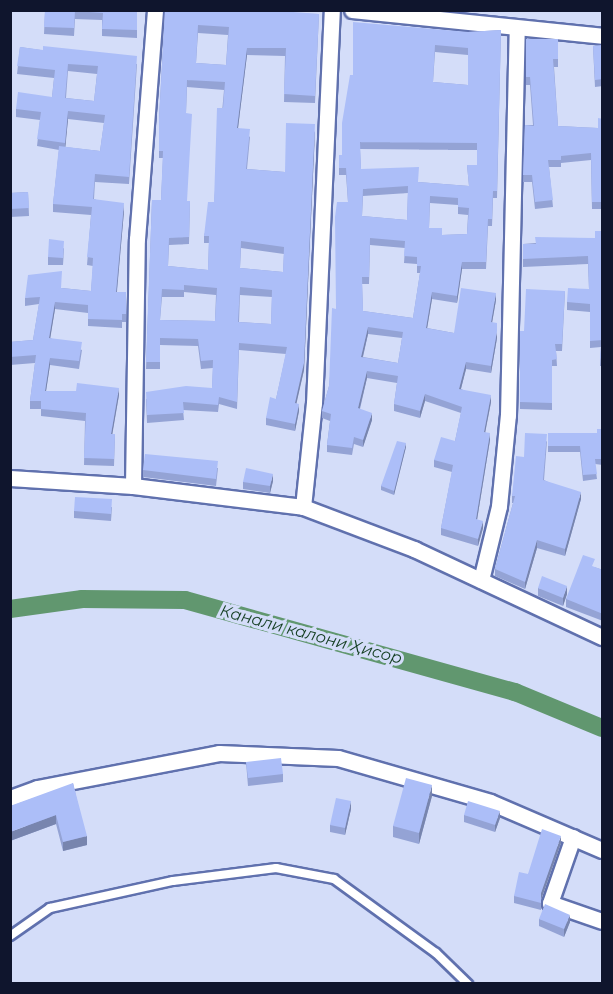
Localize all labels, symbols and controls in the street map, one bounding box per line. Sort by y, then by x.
water label: Канали калони Ҳисор [218,601,404,669]

